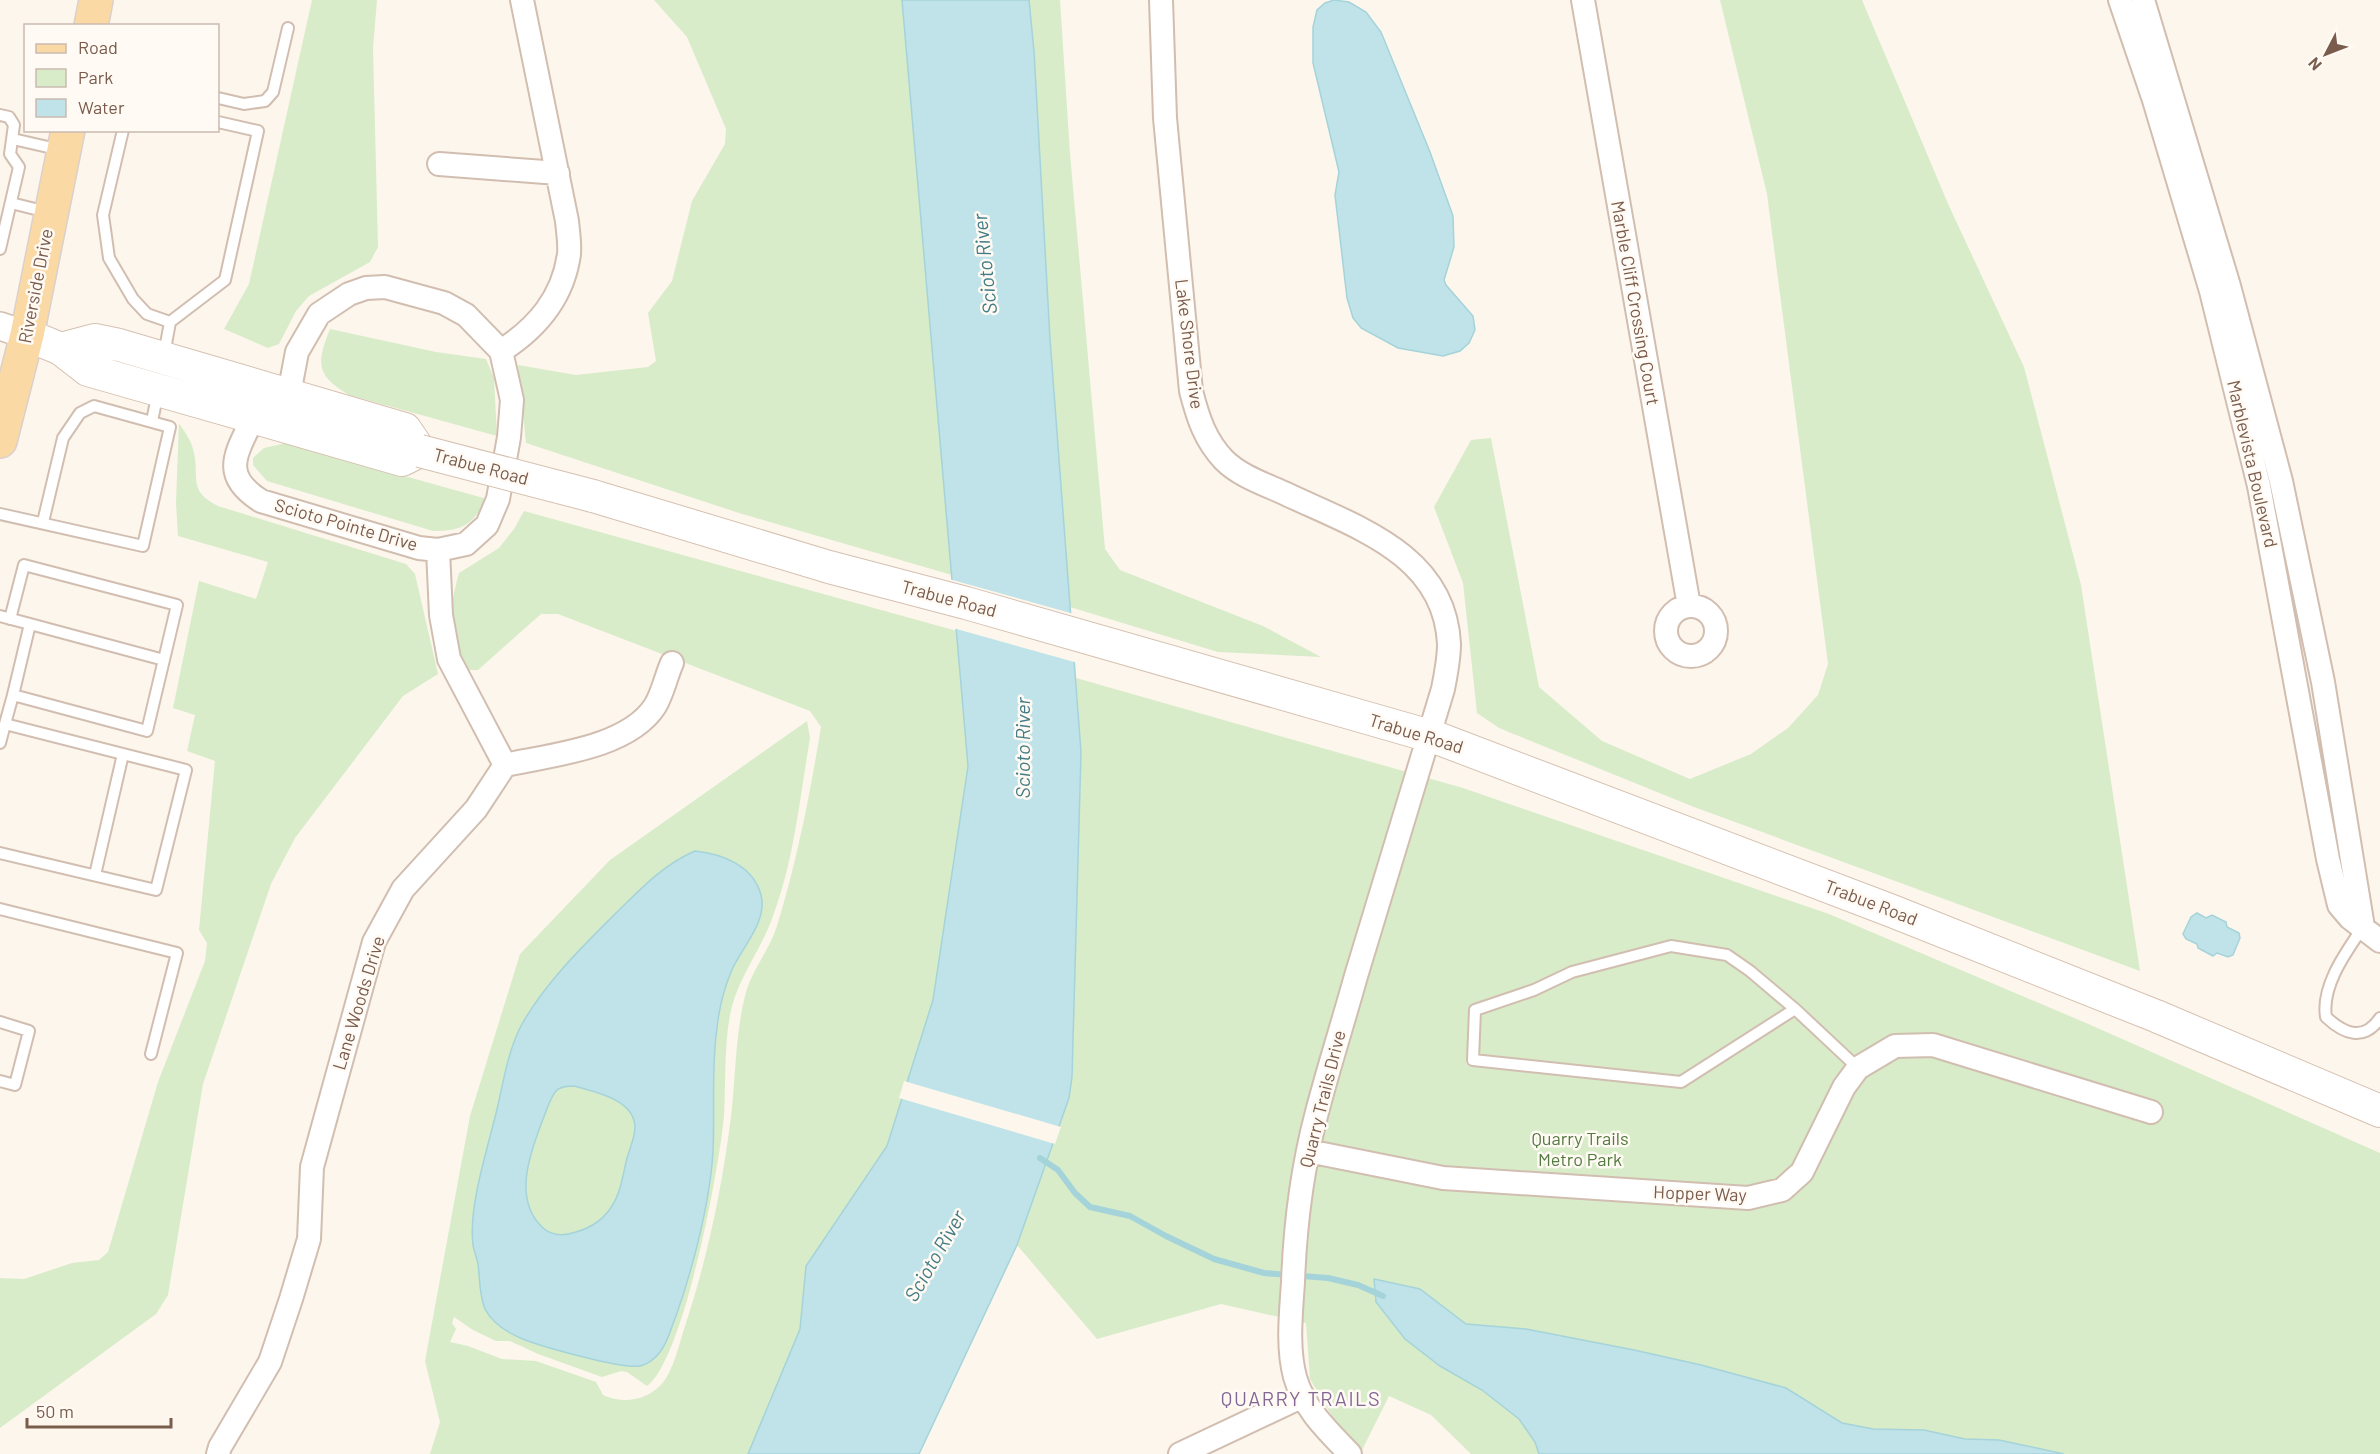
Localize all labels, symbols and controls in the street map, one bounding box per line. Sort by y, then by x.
legend [24,24,219,132]
north arrow [2296,24,2356,84]
text: Road [78,36,118,58]
text: N [2304,54,2325,75]
text: Park [78,66,113,88]
text: Water [78,96,125,118]
street label: Marble Cliff Crossing Court [1607,199,1665,407]
water label: Scioto River [967,212,1001,316]
street label: Riverside Drive [13,227,57,345]
street label: Lake Shore Drive [1171,278,1209,410]
street label: Marblevista Boulevard [2223,378,2283,550]
street label: Trabue Road [431,443,531,489]
street label: Scioto Pointe Drive [272,493,420,555]
street label: Trabue Road [899,575,999,621]
water label: Scioto River [1010,696,1034,799]
street label: Trabue Road [1366,708,1466,758]
street label: Trabue Road [1822,874,1921,930]
street label: Lane Woods Drive [327,933,389,1072]
street label: Quarry Trails Drive [1294,1028,1350,1170]
park label: Quarry Trails Metro Park [1531,1127,1629,1170]
street label: Hopper Way [1653,1180,1747,1206]
water label: Scioto River [898,1205,970,1305]
district label: QUARRY TRAILS [1221,1386,1381,1410]
scale bar [27,1391,171,1429]
text: 50 m [36,1400,74,1422]

